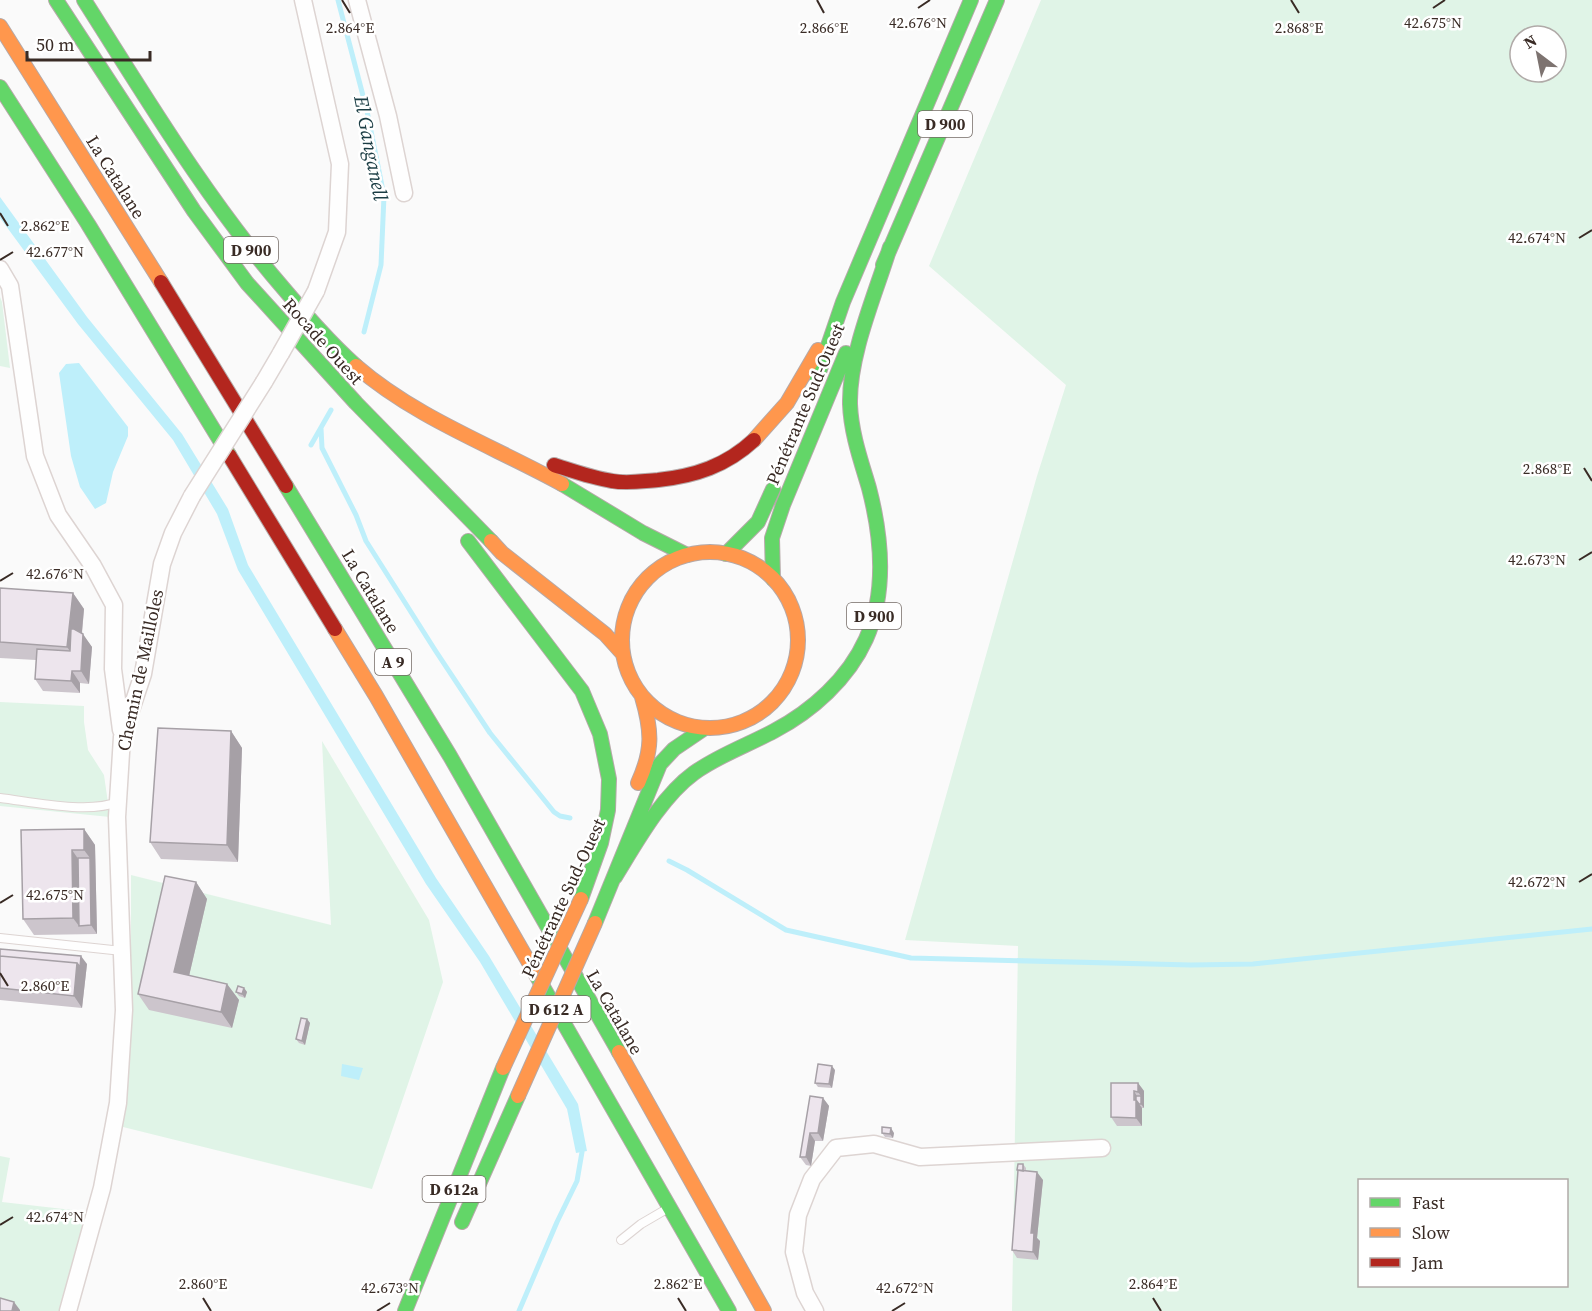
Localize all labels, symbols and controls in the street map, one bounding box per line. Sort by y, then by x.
text: 42.676°N [889,12,947,33]
text: 42.675°N [1404,12,1462,33]
text: 2.864°E [326,17,374,38]
text: 2.866°E [800,17,848,38]
text: 2.868°E [1275,17,1323,38]
scale bar [27,24,150,62]
north arrow [1508,24,1568,84]
text: N [1519,29,1541,54]
text: 50 m [36,32,74,57]
water label: El Ganganell [347,92,395,203]
road number: D 900 [918,111,972,137]
street label: La Catalane [81,131,151,223]
text: 2.862°E [21,215,69,236]
text: 42.674°N [1508,227,1566,248]
road number: D 900 [224,237,278,263]
text: 42.677°N [26,241,84,262]
street label: Rocade Ouest [277,292,369,390]
street label: Pénétrante Sud-Ouest [760,319,850,489]
text: 2.868°E [1523,458,1571,479]
street label: La Catalane [336,544,406,638]
text: 42.673°N [1508,549,1566,570]
text: 42.676°N [26,563,84,584]
street label: Chemin de Mailloles [111,587,169,753]
road number: D 900 [847,603,901,629]
road number: A 9 [375,649,411,675]
street label: Pénétrante Sud-Ouest [515,814,611,982]
text: 42.672°N [1508,871,1566,892]
text: 42.675°N [26,884,84,905]
street label: La Catalane [581,965,649,1059]
text: 2.860°E [21,975,69,996]
road number: D 612 A [522,996,590,1022]
road number: D 612a [422,1176,486,1202]
legend [1358,1179,1568,1287]
text: Fast [1412,1190,1445,1215]
text: 42.674°N [26,1206,84,1227]
text: Slow [1412,1220,1450,1245]
text: Jam [1411,1250,1444,1275]
text: 2.860°E [179,1273,227,1294]
text: 2.862°E [654,1273,702,1294]
text: 2.864°E [1129,1273,1177,1294]
text: 42.673°N [361,1277,419,1298]
text: 42.672°N [876,1277,934,1298]

